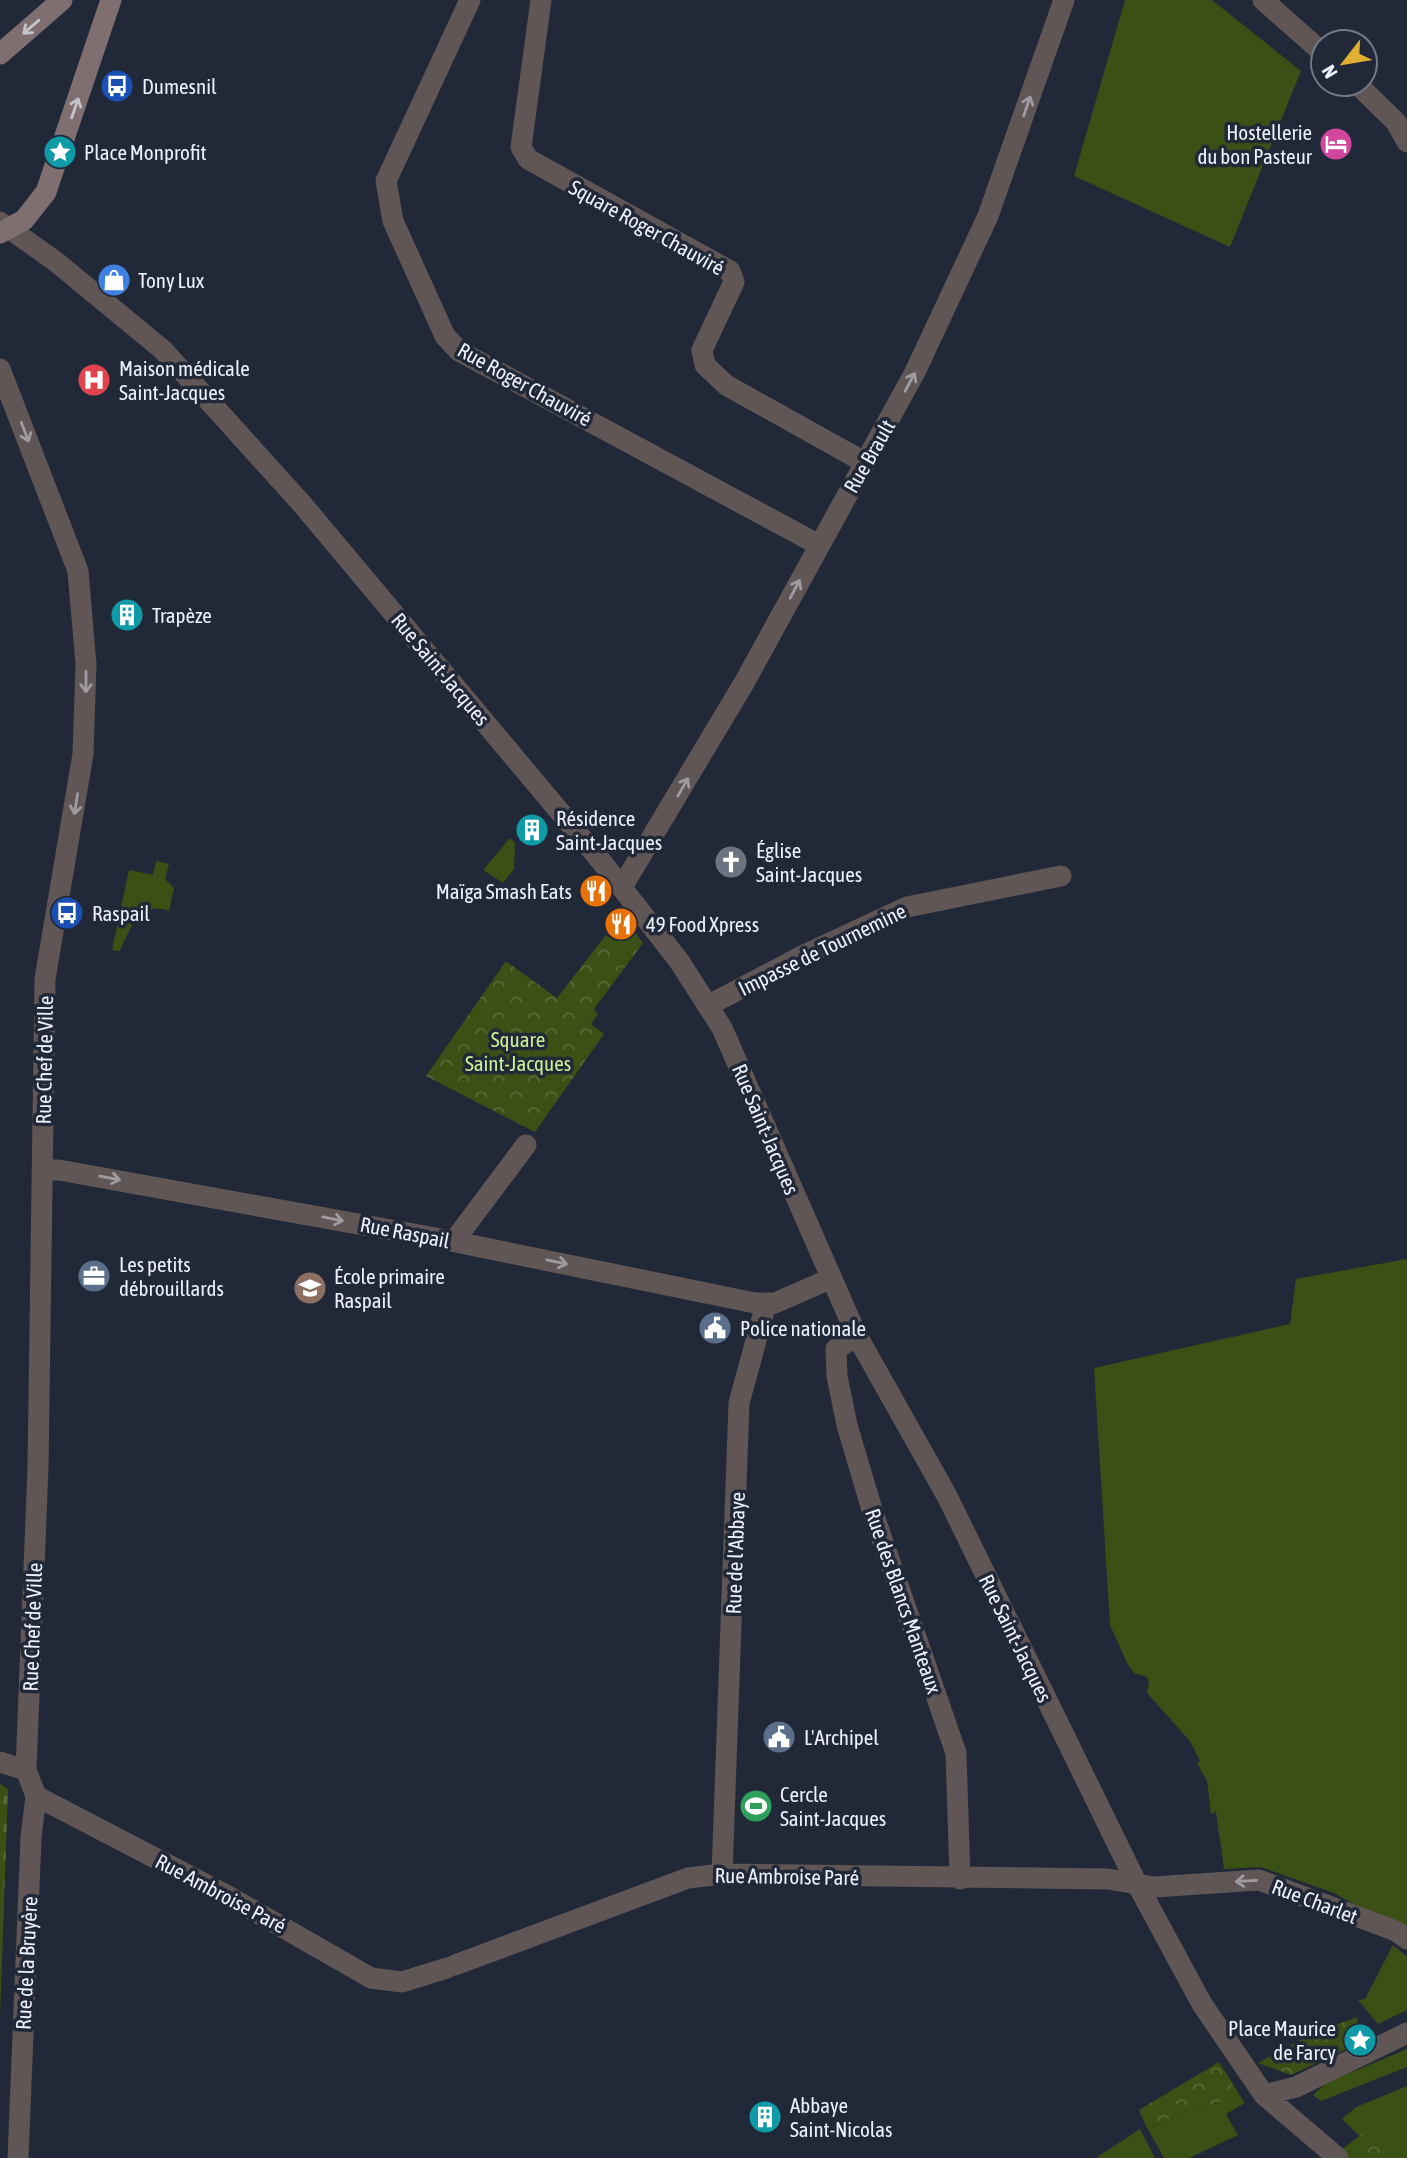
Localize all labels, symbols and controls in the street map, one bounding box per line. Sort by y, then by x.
one-way arrow [22,19,40,35]
north arrow [1309,28,1379,98]
text: N [1317,61,1342,82]
bus stop icon: Dumesnil [98,67,136,105]
place label: Dumesnil [142,74,217,98]
one-way arrow [1022,96,1034,118]
one-way arrow [70,97,82,119]
place label: Hostellerie du bon Pasteur [1197,120,1313,168]
hotel icon: Hostellerie du bon Pasteur [1317,125,1355,163]
place icon: Place Monprofit [41,133,79,171]
place label: Place Monprofit [84,140,207,164]
street label: Square Roger Chauviré [565,174,729,280]
shop icon: Tony Lux [95,261,133,299]
place label: Tony Lux [138,268,205,292]
street label: Rue Roger Chauviré [454,337,596,431]
place label: Maison médicale Saint-Jacques [119,356,250,404]
hospital icon: Maison médicale Saint-Jacques [75,361,113,399]
one-way arrow [903,372,917,392]
street label: Rue Brault [839,415,899,497]
one-way arrow [19,421,32,443]
one-way arrow [789,579,803,600]
building icon: Trapèze [108,596,146,634]
place label: Trapèze [152,603,212,627]
street label: Rue Saint-Jacques [387,608,495,730]
one-way arrow [79,670,93,693]
one-way arrow [676,777,690,797]
one-way arrow [69,792,82,814]
place label: Résidence Saint-Jacques [556,806,662,854]
building icon: Résidence Saint-Jacques [513,811,551,849]
place label: Église Saint-Jacques [756,838,862,886]
church icon: Église Saint-Jacques [712,843,750,881]
restaurant icon: Maïga Smash Eats [577,872,615,910]
place label: Maïga Smash Eats [436,879,572,903]
bus stop icon: Raspail [48,894,86,932]
street label: Impasse de Tournemine [734,898,910,1000]
place label: Raspail [92,901,150,925]
restaurant icon: 49 Food Xpress [602,905,640,943]
place label: 49 Food Xpress [646,912,759,936]
street label: Rue Chef de Ville [31,995,57,1125]
park label: Square Saint-Jacques [465,1027,571,1075]
street label: Rue Saint-Jacques [728,1060,804,1198]
one-way arrow [98,1172,120,1185]
one-way arrow [321,1212,344,1226]
street label: Rue Raspail [358,1212,452,1253]
place label: Les petits débrouillards [119,1252,224,1300]
one-way arrow [545,1256,568,1270]
office icon: Les petits débrouillards [75,1257,113,1295]
place label: École primaire Raspail [334,1264,445,1312]
school or university icon: École primaire Raspail [291,1269,329,1307]
public building icon: Police nationale [696,1309,734,1347]
place label: Police nationale [740,1316,866,1340]
street label: Rue de l'Abbaye [721,1491,749,1615]
street label: Rue des Blancs Manteaux [861,1505,947,1697]
street label: Rue Chef de Ville [18,1562,46,1692]
street label: Rue Saint-Jacques [975,1570,1057,1706]
public building icon: L'Archipel [760,1718,798,1756]
place label: L'Archipel [804,1725,879,1749]
place label: Cercle Saint-Jacques [780,1782,886,1830]
sports icon: Cercle Saint-Jacques [737,1787,775,1825]
street label: Rue Ambroise Paré [152,1848,290,1938]
street label: Rue Ambroise Paré [715,1863,859,1889]
one-way arrow [1235,1874,1258,1887]
street label: Rue Charlet [1269,1874,1361,1928]
street label: Rue de la Bruyère [11,1896,41,2030]
place label: Place Maurice de Farcy [1228,2016,1336,2064]
place icon: Place Maurice de Farcy [1341,2021,1379,2059]
place label: Abbaye Saint-Nicolas [790,2093,893,2141]
building icon: Abbaye Saint-Nicolas [746,2098,784,2136]

